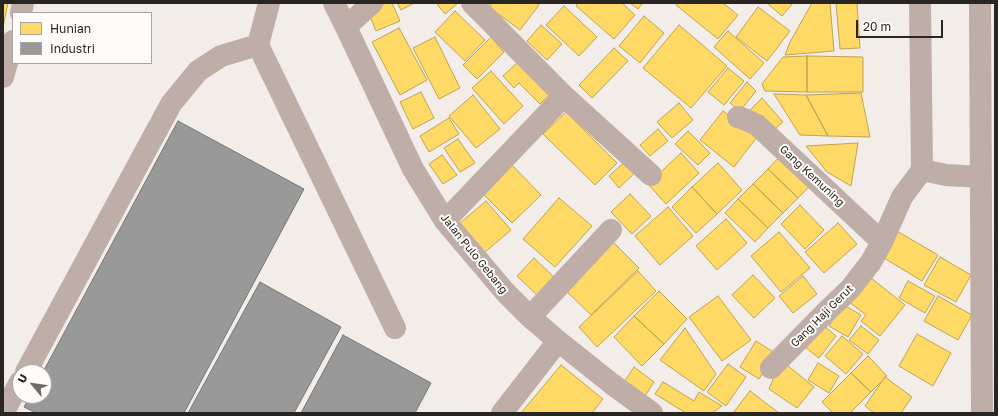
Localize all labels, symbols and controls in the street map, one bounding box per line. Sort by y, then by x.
legend [12,12,152,64]
scale bar [858,12,945,38]
text: 20 m [863,19,891,34]
text: Hunian [50,21,91,36]
text: Industri [50,41,95,56]
street label: Gang Kemuning [777,143,847,209]
street label: Jalan Pulo Gebang [438,211,510,297]
street label: Gang Haji Gerut [788,282,856,350]
north arrow [12,364,52,404]
text: U [14,372,30,385]

